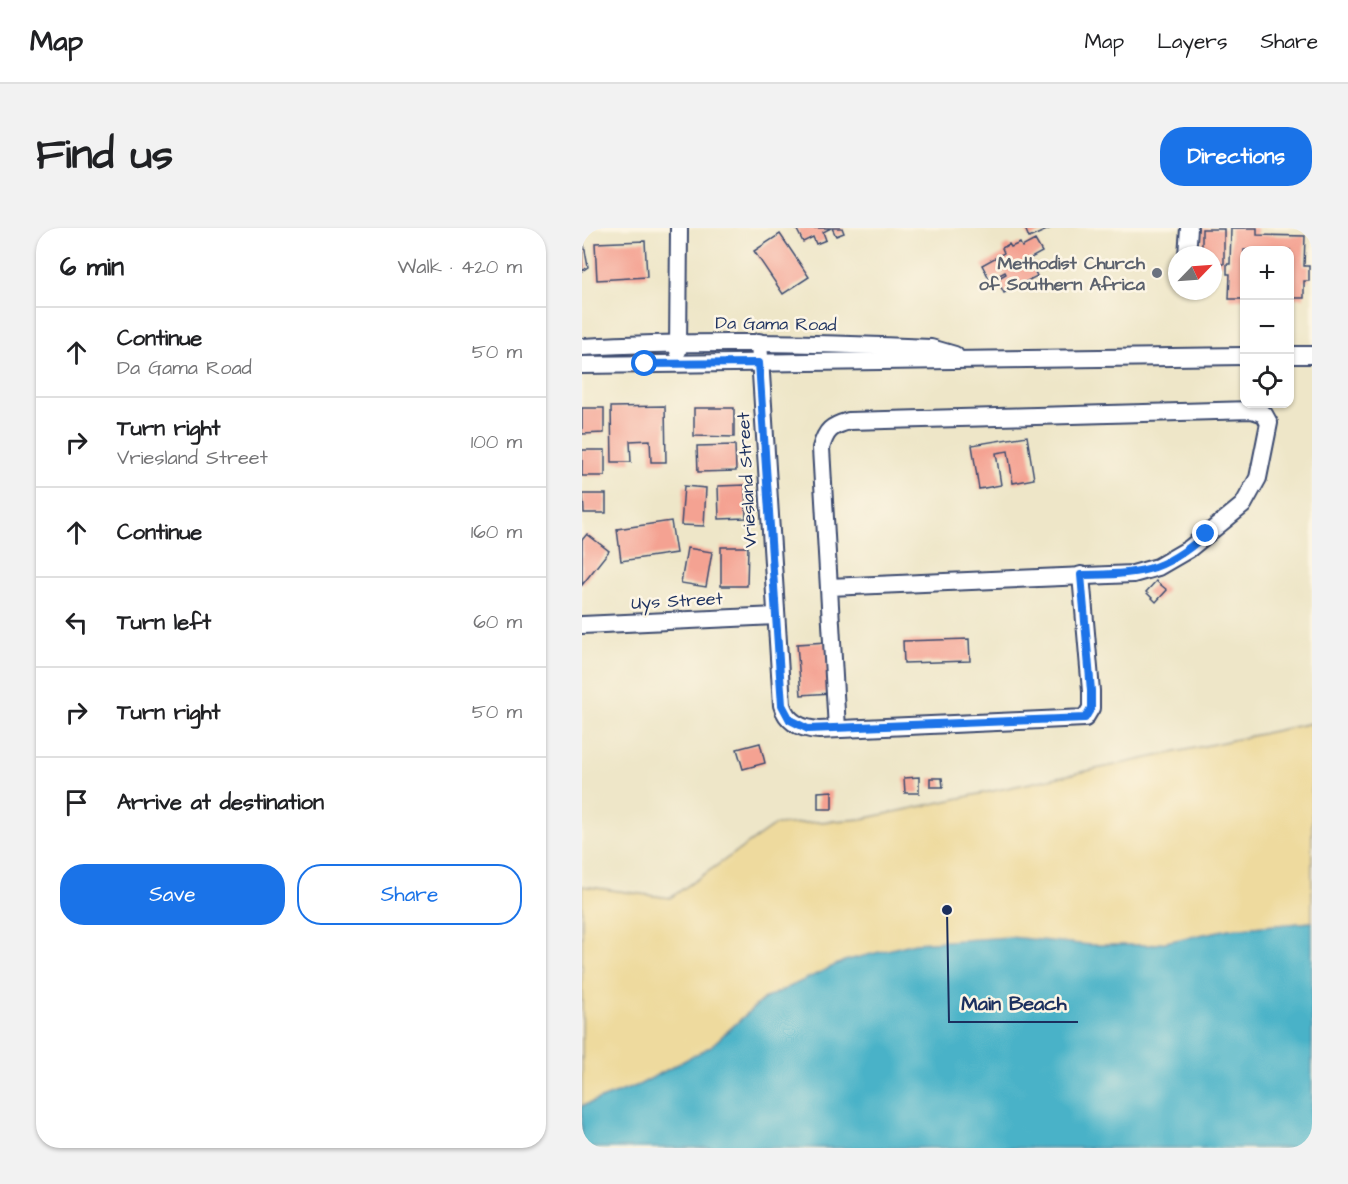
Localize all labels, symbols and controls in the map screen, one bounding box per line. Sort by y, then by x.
text: Map [30,22,83,61]
text: Map [1084,27,1124,56]
text: Layers [1157,27,1227,56]
text: Share [1260,27,1318,56]
text: Find us [36,127,173,185]
button: Directions [1160,127,1312,186]
north arrow [1168,246,1222,300]
map controls [1240,246,1294,408]
button: + [1240,246,1294,300]
text: 6 min [60,249,124,285]
place label: Methodist Church of Southern Africa [979,251,1146,297]
text: Walk · 420 m [398,253,522,281]
marker: Methodist Church of Southern Africa [1150,266,1164,280]
button: − [1240,300,1294,354]
street label: Da Gama Road [715,310,837,338]
text: Continue [117,323,202,354]
icon: ahead [60,336,93,369]
text: 50 m [472,338,522,366]
route start [631,350,657,376]
text: Da Gama Road [117,354,252,382]
button: locate [1240,354,1294,408]
street label: Vriesland Street [731,411,763,548]
text: Turn right [117,413,220,444]
icon: right [60,426,93,459]
text: 100 m [471,428,522,456]
text: Vriesland Street [117,444,268,472]
icon: ahead [60,516,93,549]
text: Continue [117,517,202,548]
text: 160 m [471,518,522,546]
route end [1192,520,1218,546]
street label: Uys Street [631,586,724,617]
icon: left [60,606,93,639]
text: Turn left [117,607,211,638]
text: 60 m [473,608,522,636]
icon: right [60,696,93,729]
text: Turn right [117,697,220,728]
text: 50 m [472,698,522,726]
icon: arrive [60,786,93,819]
text: Arrive at destination [117,787,324,818]
button: Save [60,864,285,925]
button: Share [297,864,522,925]
callout: Main Beach [949,984,1078,1022]
text: Main Beach [961,990,1068,1018]

